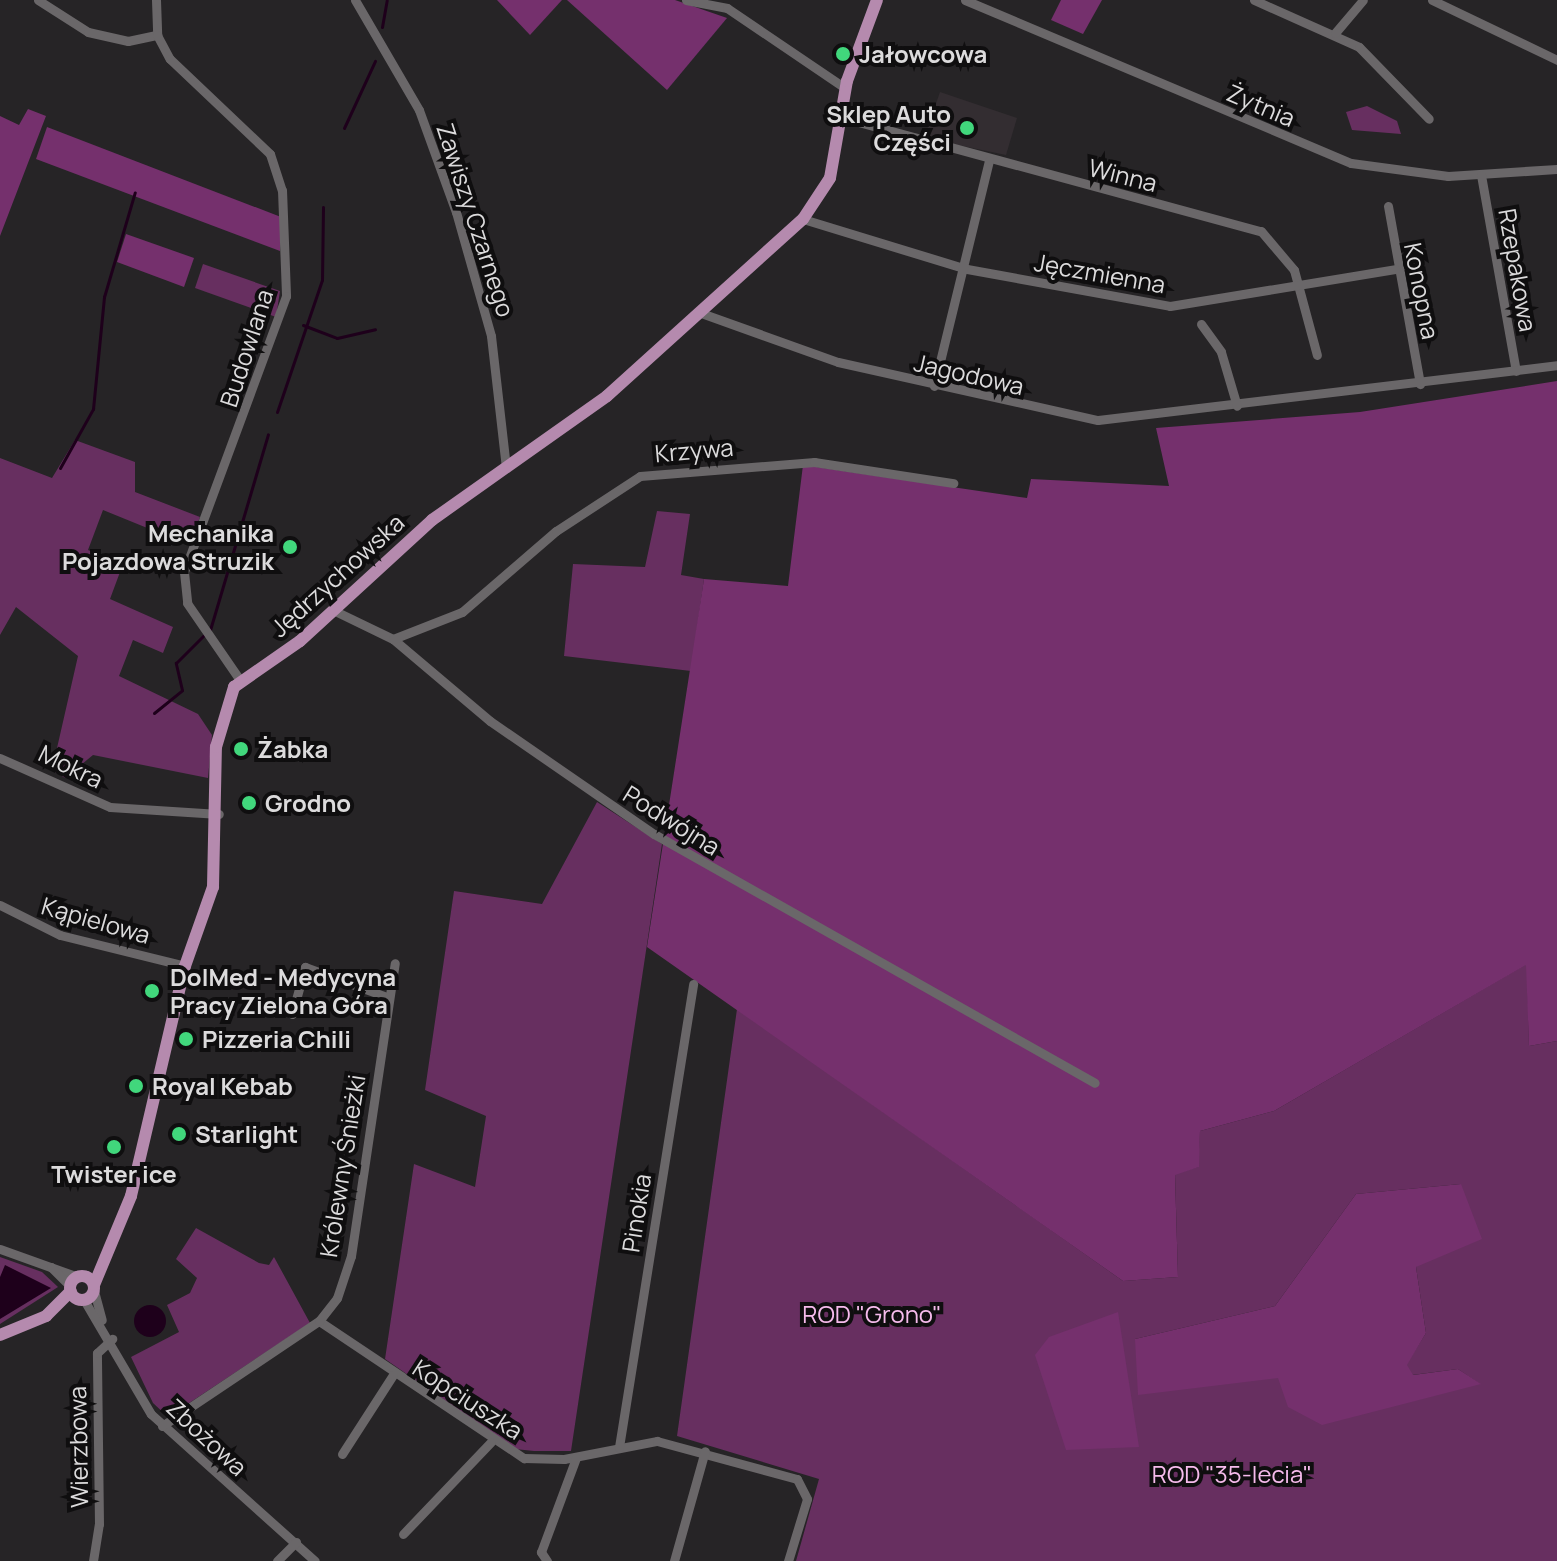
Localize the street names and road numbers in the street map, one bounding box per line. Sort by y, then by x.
street label: Żytnia [1223,78,1299,132]
street label: Zawiszy Czarnego [431,120,521,320]
street label: Winna [1086,153,1160,197]
street label: Rzepakowa [1493,206,1543,334]
street label: Konopna [1399,240,1445,342]
street label: Jęczmienna [1032,247,1168,299]
street label: Budowlana [213,286,279,410]
street label: Jagodowa [911,347,1027,401]
street label: Krzywa [653,432,735,468]
street label: Jędrzychowska [264,508,410,642]
street label: Mokra [34,738,108,794]
street label: Podwójna [618,779,726,861]
street label: Kąpielowa [38,891,154,949]
street label: Królewny Śnieżki [313,1073,371,1259]
street label: Pinokia [616,1172,656,1254]
street label: Kopciuszka [408,1353,528,1445]
street label: Wierzbowa [63,1386,93,1508]
street label: Zbożowa [161,1393,253,1481]

